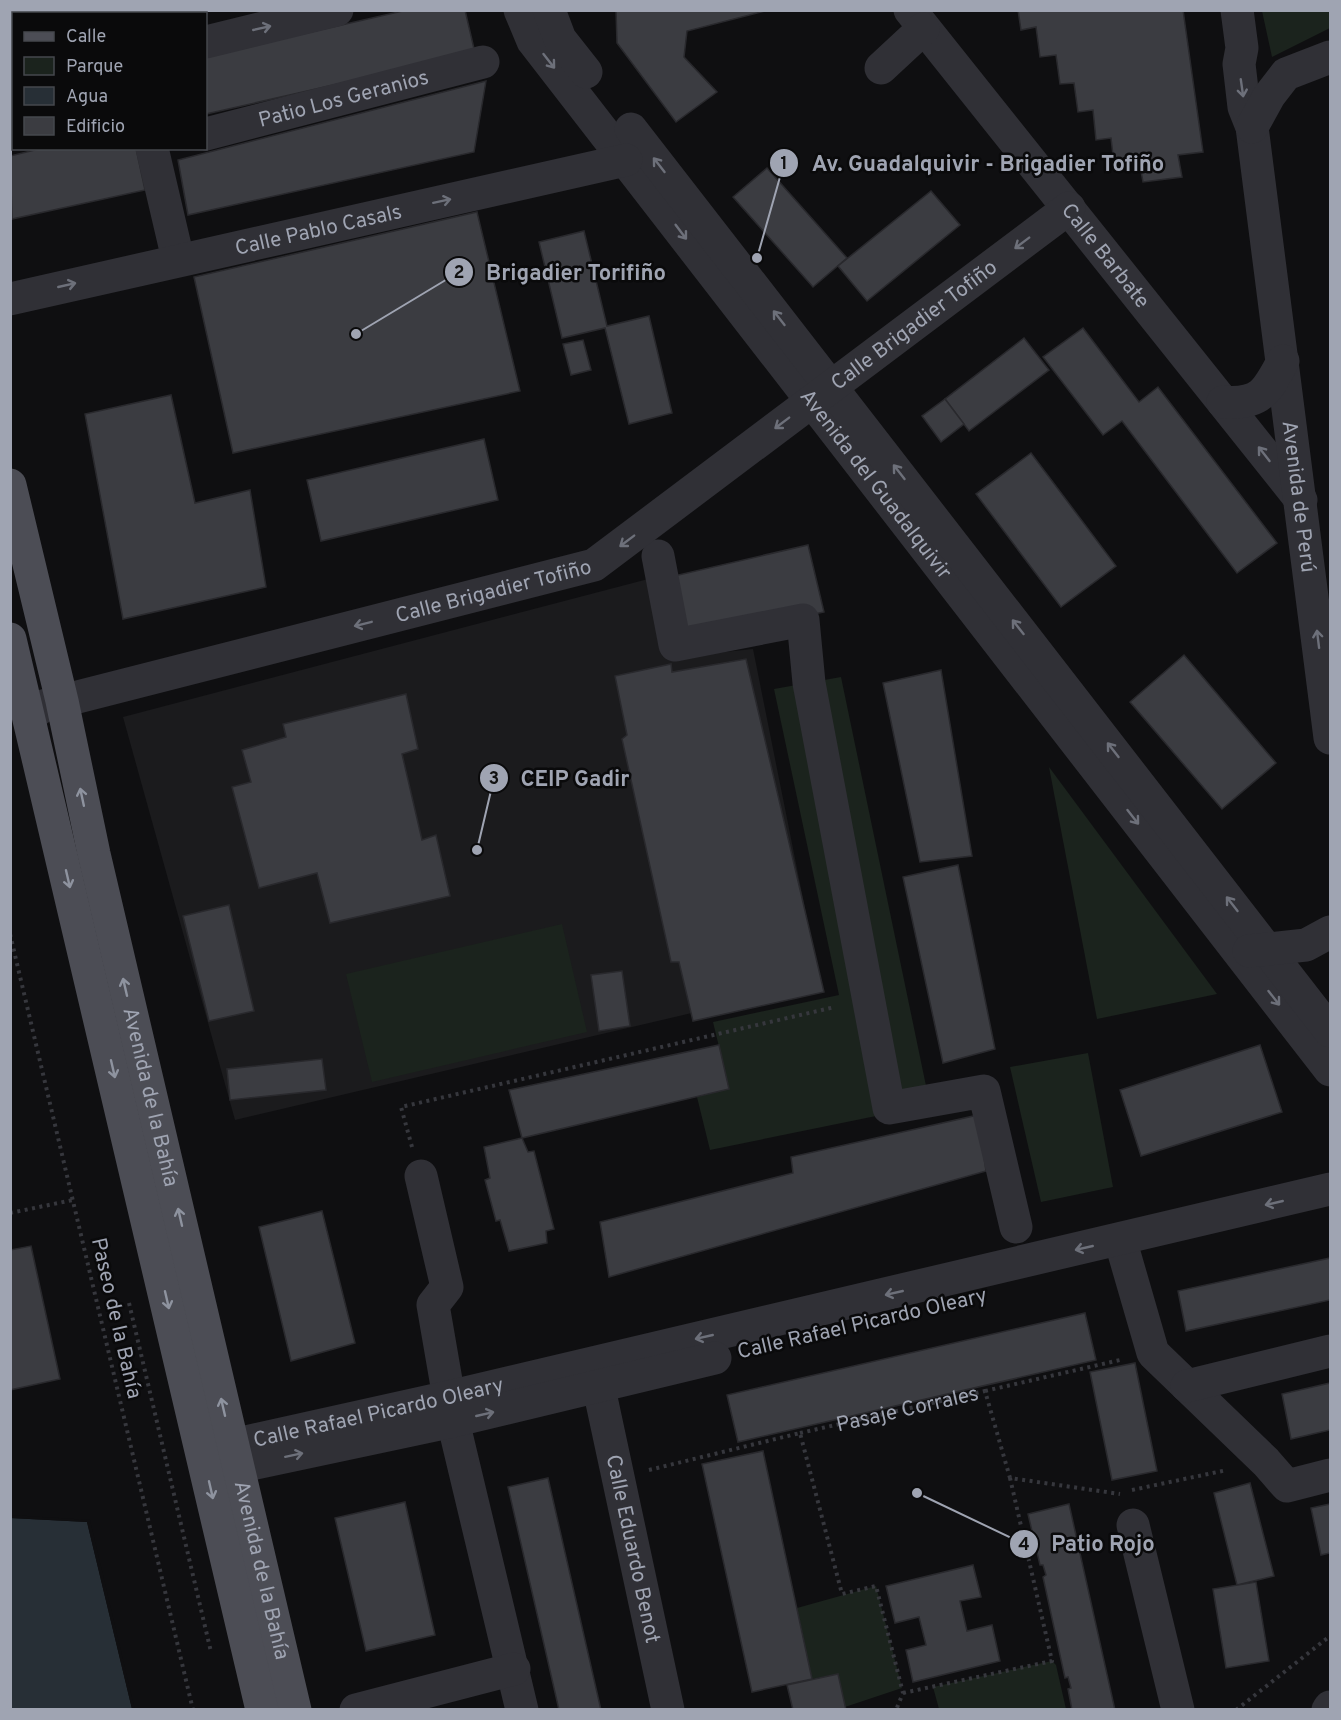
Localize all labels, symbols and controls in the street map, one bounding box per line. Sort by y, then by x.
legend [12,12,207,150]
one-way arrow [253,22,272,34]
text: Calle [66,26,106,49]
one-way arrow [542,53,555,69]
text: Parque [66,56,123,79]
street label: Patio Los Geranios [256,65,432,135]
one-way arrow [1236,78,1247,97]
text: Agua [66,86,108,109]
text: Edificio [66,116,125,139]
callout: Av. Guadalquivir - Brigadier Tofiño [769,143,1176,183]
text: Av. Guadalquivir - Brigadier Tofiño [812,152,1164,179]
text: 1 [780,153,788,176]
one-way arrow [652,157,665,173]
one-way arrow [432,195,451,206]
street label: Calle Barbate [1054,198,1155,315]
street label: Calle Pablo Casals [232,199,405,263]
one-way arrow [674,224,687,240]
one-way arrow [1014,236,1030,249]
callout: Brigadier Torifiño [444,252,678,292]
street label: Calle Brigadier Tofiño [826,255,1003,397]
text: Brigadier Torifiño [486,261,666,288]
text: 2 [453,262,465,285]
one-way arrow [58,279,77,291]
one-way arrow [772,310,785,326]
street label: Avenida del Guadalquivir [793,384,957,585]
one-way arrow [775,417,791,429]
street label: Avenida de Perú [1275,419,1321,574]
one-way arrow [1258,446,1271,462]
one-way arrow [892,465,905,481]
one-way arrow [619,534,635,547]
street label: Calle Brigadier Tofiño [393,554,594,630]
one-way arrow [354,619,373,631]
one-way arrow [1011,619,1024,635]
one-way arrow [1312,629,1323,649]
one-way arrow [1106,742,1119,758]
callout: CEIP Gadir [479,758,642,798]
text: CEIP Gadir [521,767,629,794]
text: 3 [489,768,499,791]
one-way arrow [76,787,87,807]
one-way arrow [1126,809,1139,825]
one-way arrow [62,870,74,889]
one-way arrow [1226,896,1239,912]
one-way arrow [119,977,131,996]
one-way arrow [1268,990,1281,1006]
street label: Avenida de la Bahía [116,1005,184,1189]
one-way arrow [107,1059,119,1078]
one-way arrow [1264,1197,1283,1209]
one-way arrow [173,1208,185,1227]
street label: Paseo de la Bahía [84,1235,147,1402]
one-way arrow [1075,1242,1094,1254]
street label: Calle Rafael Picardo Oleary [735,1283,990,1366]
one-way arrow [885,1287,904,1299]
one-way arrow [162,1290,174,1309]
one-way arrow [695,1332,714,1344]
street label: Calle Rafael Picardo Oleary [251,1372,507,1455]
street label: Pasaje Corrales [834,1381,982,1439]
one-way arrow [217,1398,229,1417]
one-way arrow [475,1407,494,1419]
one-way arrow [284,1449,304,1460]
street label: Calle Eduardo Benot [599,1452,665,1646]
street label: Avenida de la Bahía [227,1478,295,1663]
one-way arrow [206,1480,218,1499]
callout: Patio Rojo [1009,1524,1166,1564]
text: Patio Rojo [1051,1532,1155,1559]
text: 4 [1018,1534,1030,1557]

